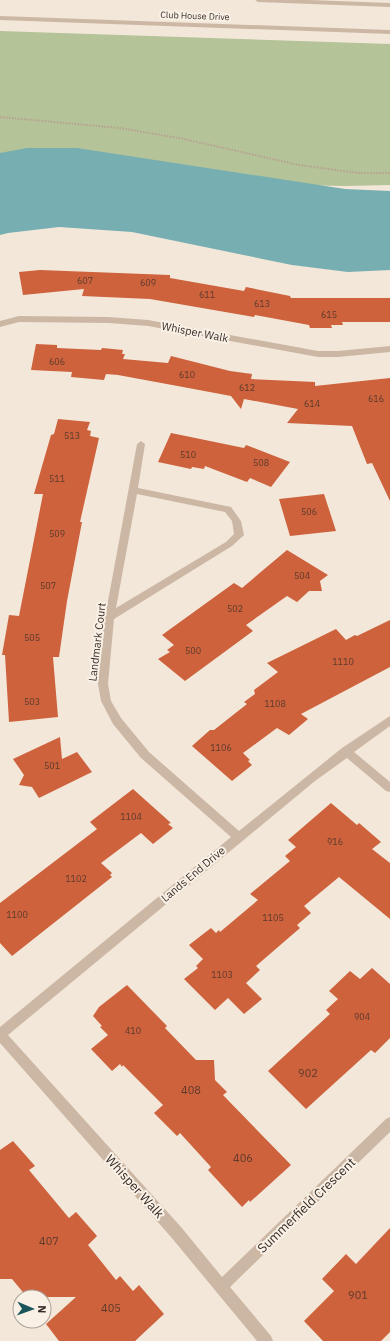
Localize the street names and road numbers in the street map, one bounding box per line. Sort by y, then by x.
street label: Club House Drive [160,9,230,22]
street label: Whisper Walk [161,319,230,345]
street label: Landmark Court [85,602,109,682]
street label: Lands End Drive [158,843,228,905]
street label: Whisper Walk [102,1151,168,1222]
street label: Summerfield Crescent [254,1154,359,1257]

